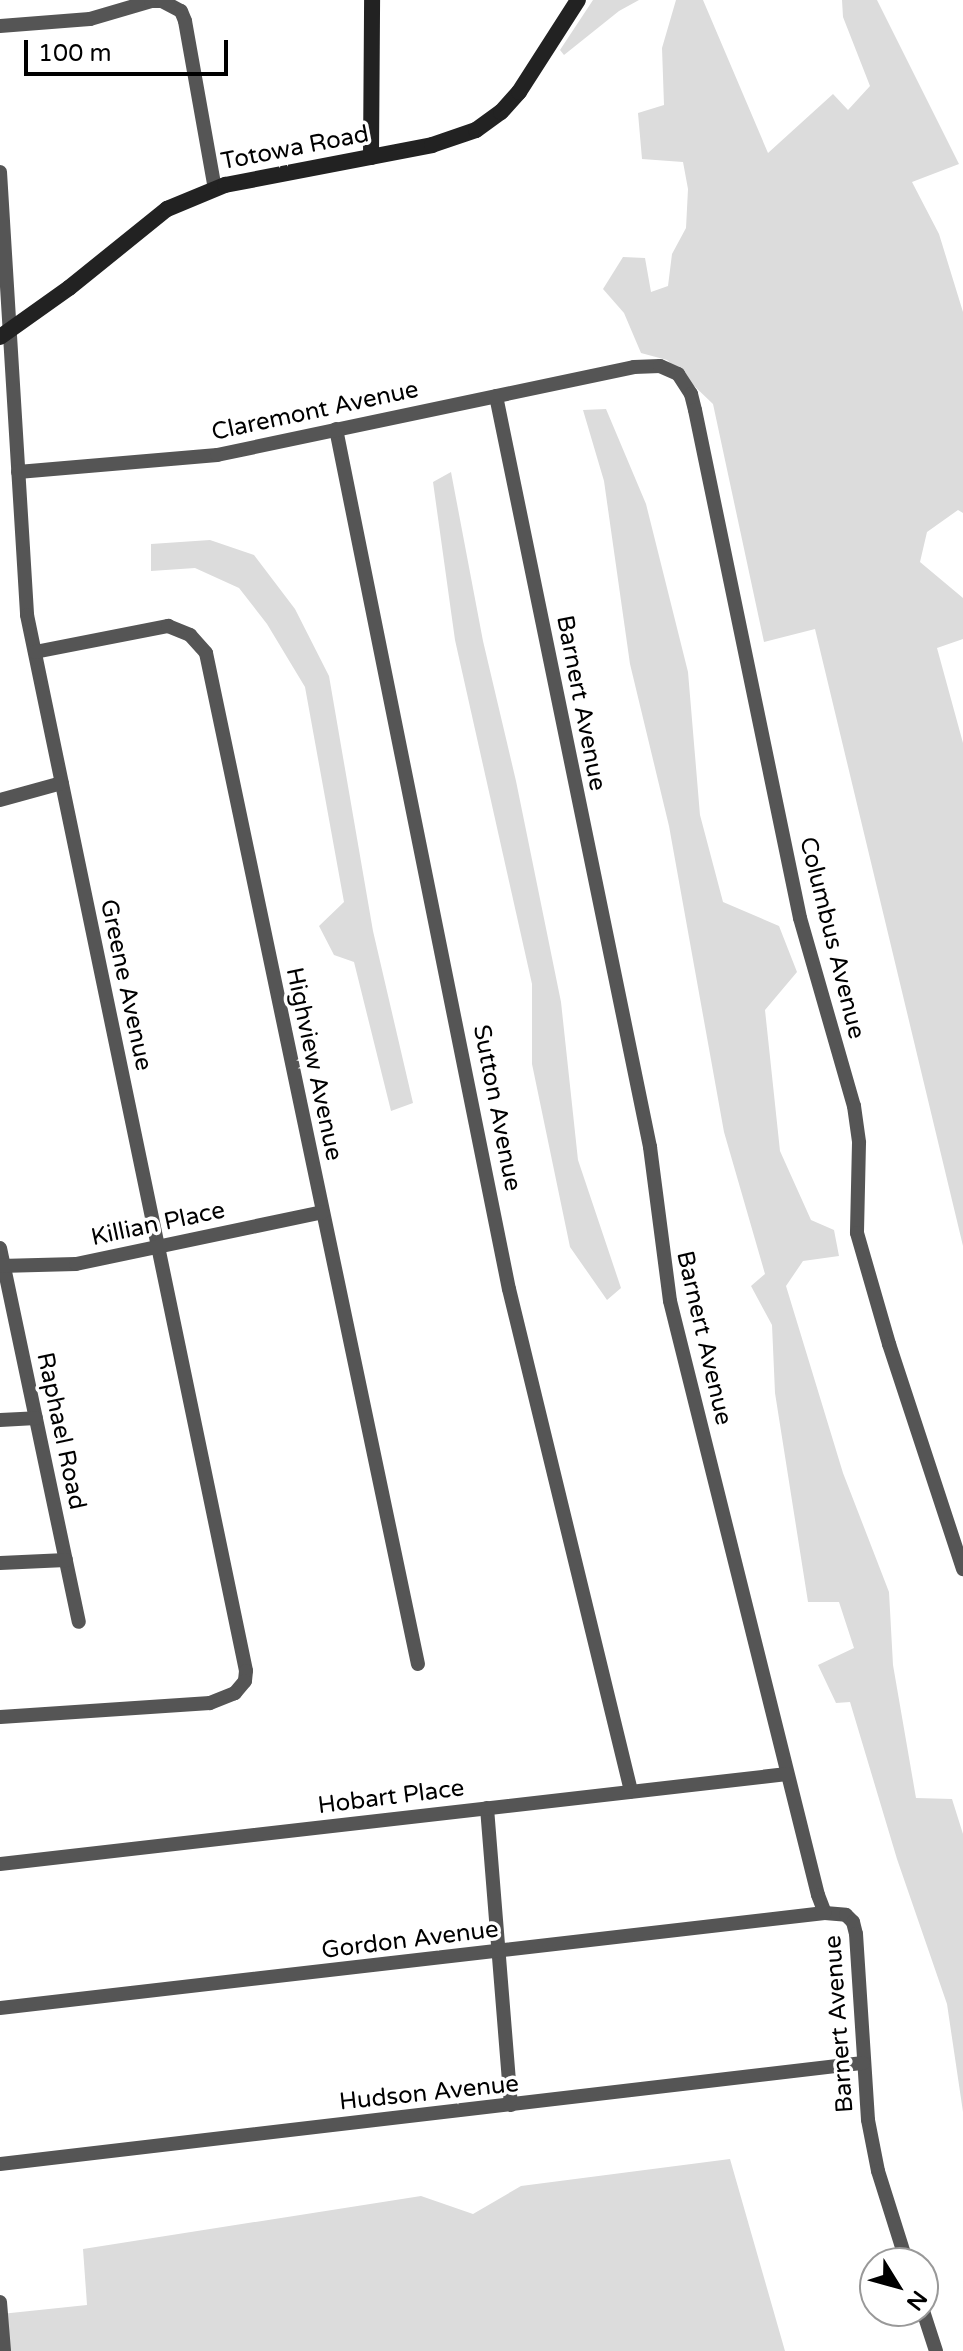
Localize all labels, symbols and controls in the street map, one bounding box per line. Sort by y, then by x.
scale bar [28,24,232,74]
text: 100 m [38,39,112,68]
street label: Totowa Road [219,120,371,176]
street label: Claremont Avenue [209,375,421,447]
street label: Barnert Avenue [550,613,612,793]
street label: Columbus Avenue [793,834,871,1042]
street label: Greene Avenue [94,897,158,1073]
street label: Highview Avenue [279,965,349,1163]
street label: Sutton Avenue [467,1022,527,1194]
street label: Killian Place [88,1196,228,1252]
street label: Barnert Avenue [670,1248,738,1428]
street label: Raphael Road [30,1350,92,1512]
street label: Hobart Place [316,1774,466,1820]
street label: Gordon Avenue [320,1915,500,1965]
street label: Barnert Avenue [818,1934,860,2114]
street label: Hudson Avenue [338,2069,520,2117]
north arrow [859,2247,939,2327]
text: N [901,2285,932,2315]

